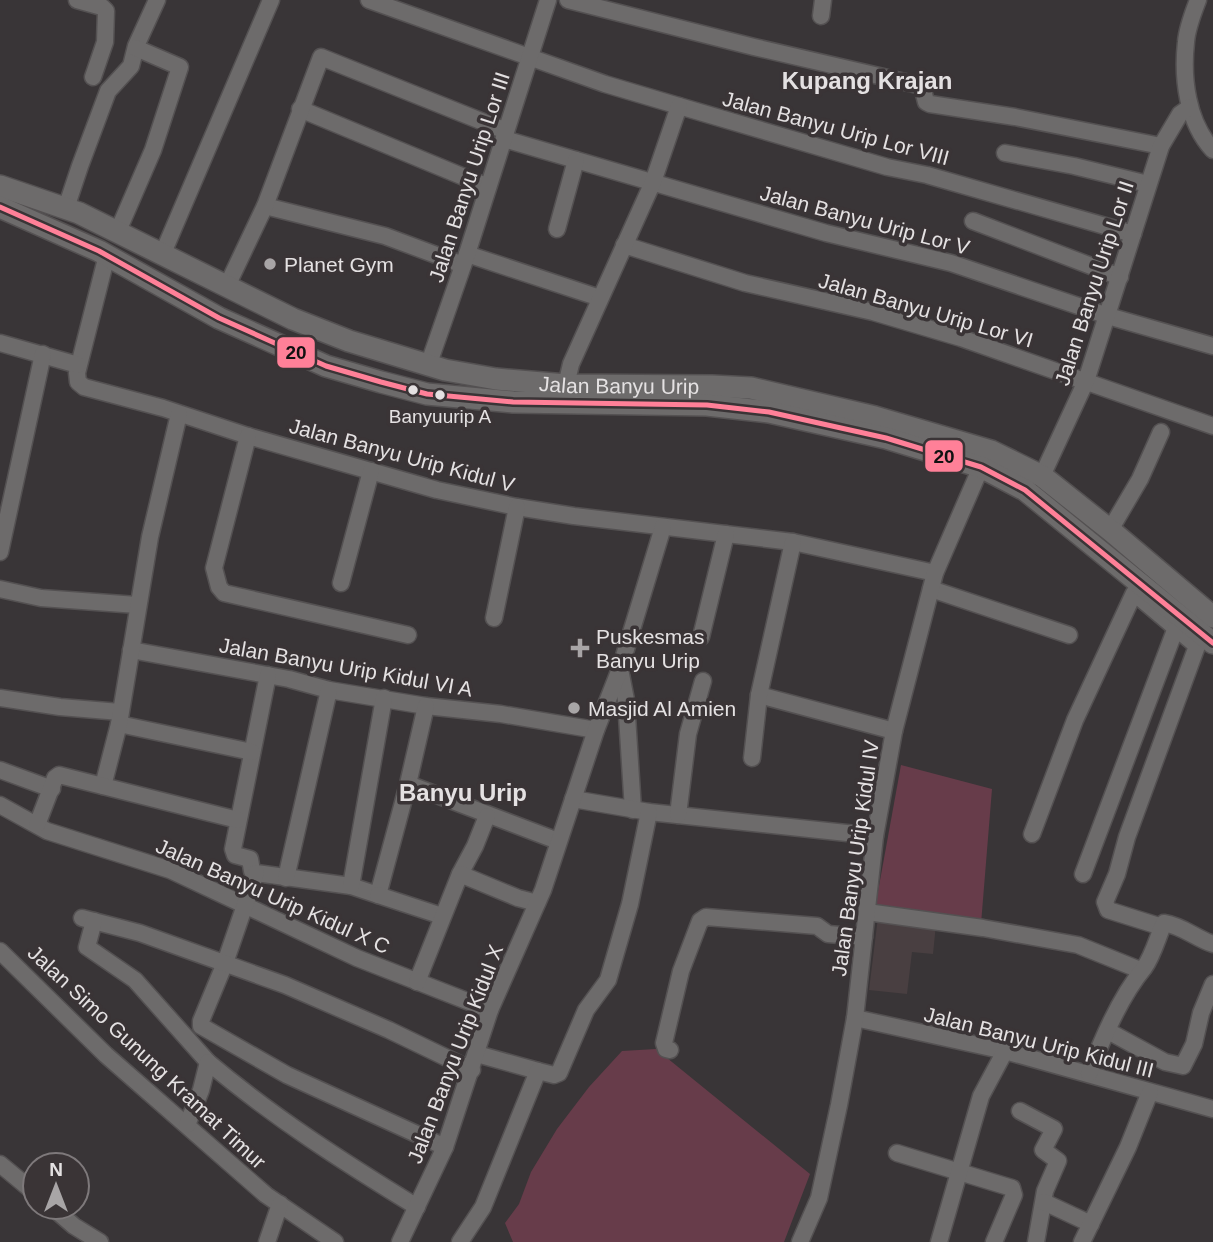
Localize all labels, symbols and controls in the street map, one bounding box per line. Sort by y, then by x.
district label: Kupang Krajan [782,67,952,94]
street label: Jalan Banyu Urip Lor III [424,69,514,285]
street label: Jalan Banyu Urip Lor VIII [720,87,952,169]
street label: Jalan Banyu Urip Lor II [1050,178,1138,388]
street label: Jalan Banyu Urip Lor V [758,181,972,259]
place label: Planet Gym [284,253,394,276]
marker: Planet Gym [262,256,278,272]
street label: Jalan Banyu Urip Lor VI [816,268,1036,352]
line badge: 20 [276,336,316,369]
text: 20 [285,342,307,363]
street label: Jalan Banyu Urip [538,371,699,397]
unlabelled marker [406,383,420,397]
marker: Banyuurip A [433,388,447,402]
place label: Banyuurip A [389,406,492,427]
street label: Jalan Banyu Urip Kidul V [287,414,517,496]
line badge: 20 [924,439,964,473]
text: 20 [933,446,955,467]
place label: Puskesmas Banyu Urip [596,625,705,672]
street label: Jalan Banyu Urip Kidul VI A [218,633,474,701]
marker: Puskesmas Banyu Urip [570,638,590,658]
place label: Masjid Al Amien [588,697,736,720]
marker: Masjid Al Amien [566,700,582,716]
street label: Jalan Banyu Urip Kidul IV [827,738,883,978]
district label: Banyu Urip [399,779,527,806]
street label: Jalan Banyu Urip Kidul X C [153,834,393,958]
street label: Jalan Simo Gunung Kramat Timur [23,941,271,1173]
street label: Jalan Banyu Urip Kidul X [403,941,507,1167]
street label: Jalan Banyu Urip Kidul III [922,1002,1156,1082]
north arrow [21,1151,91,1221]
text: N [49,1159,63,1180]

